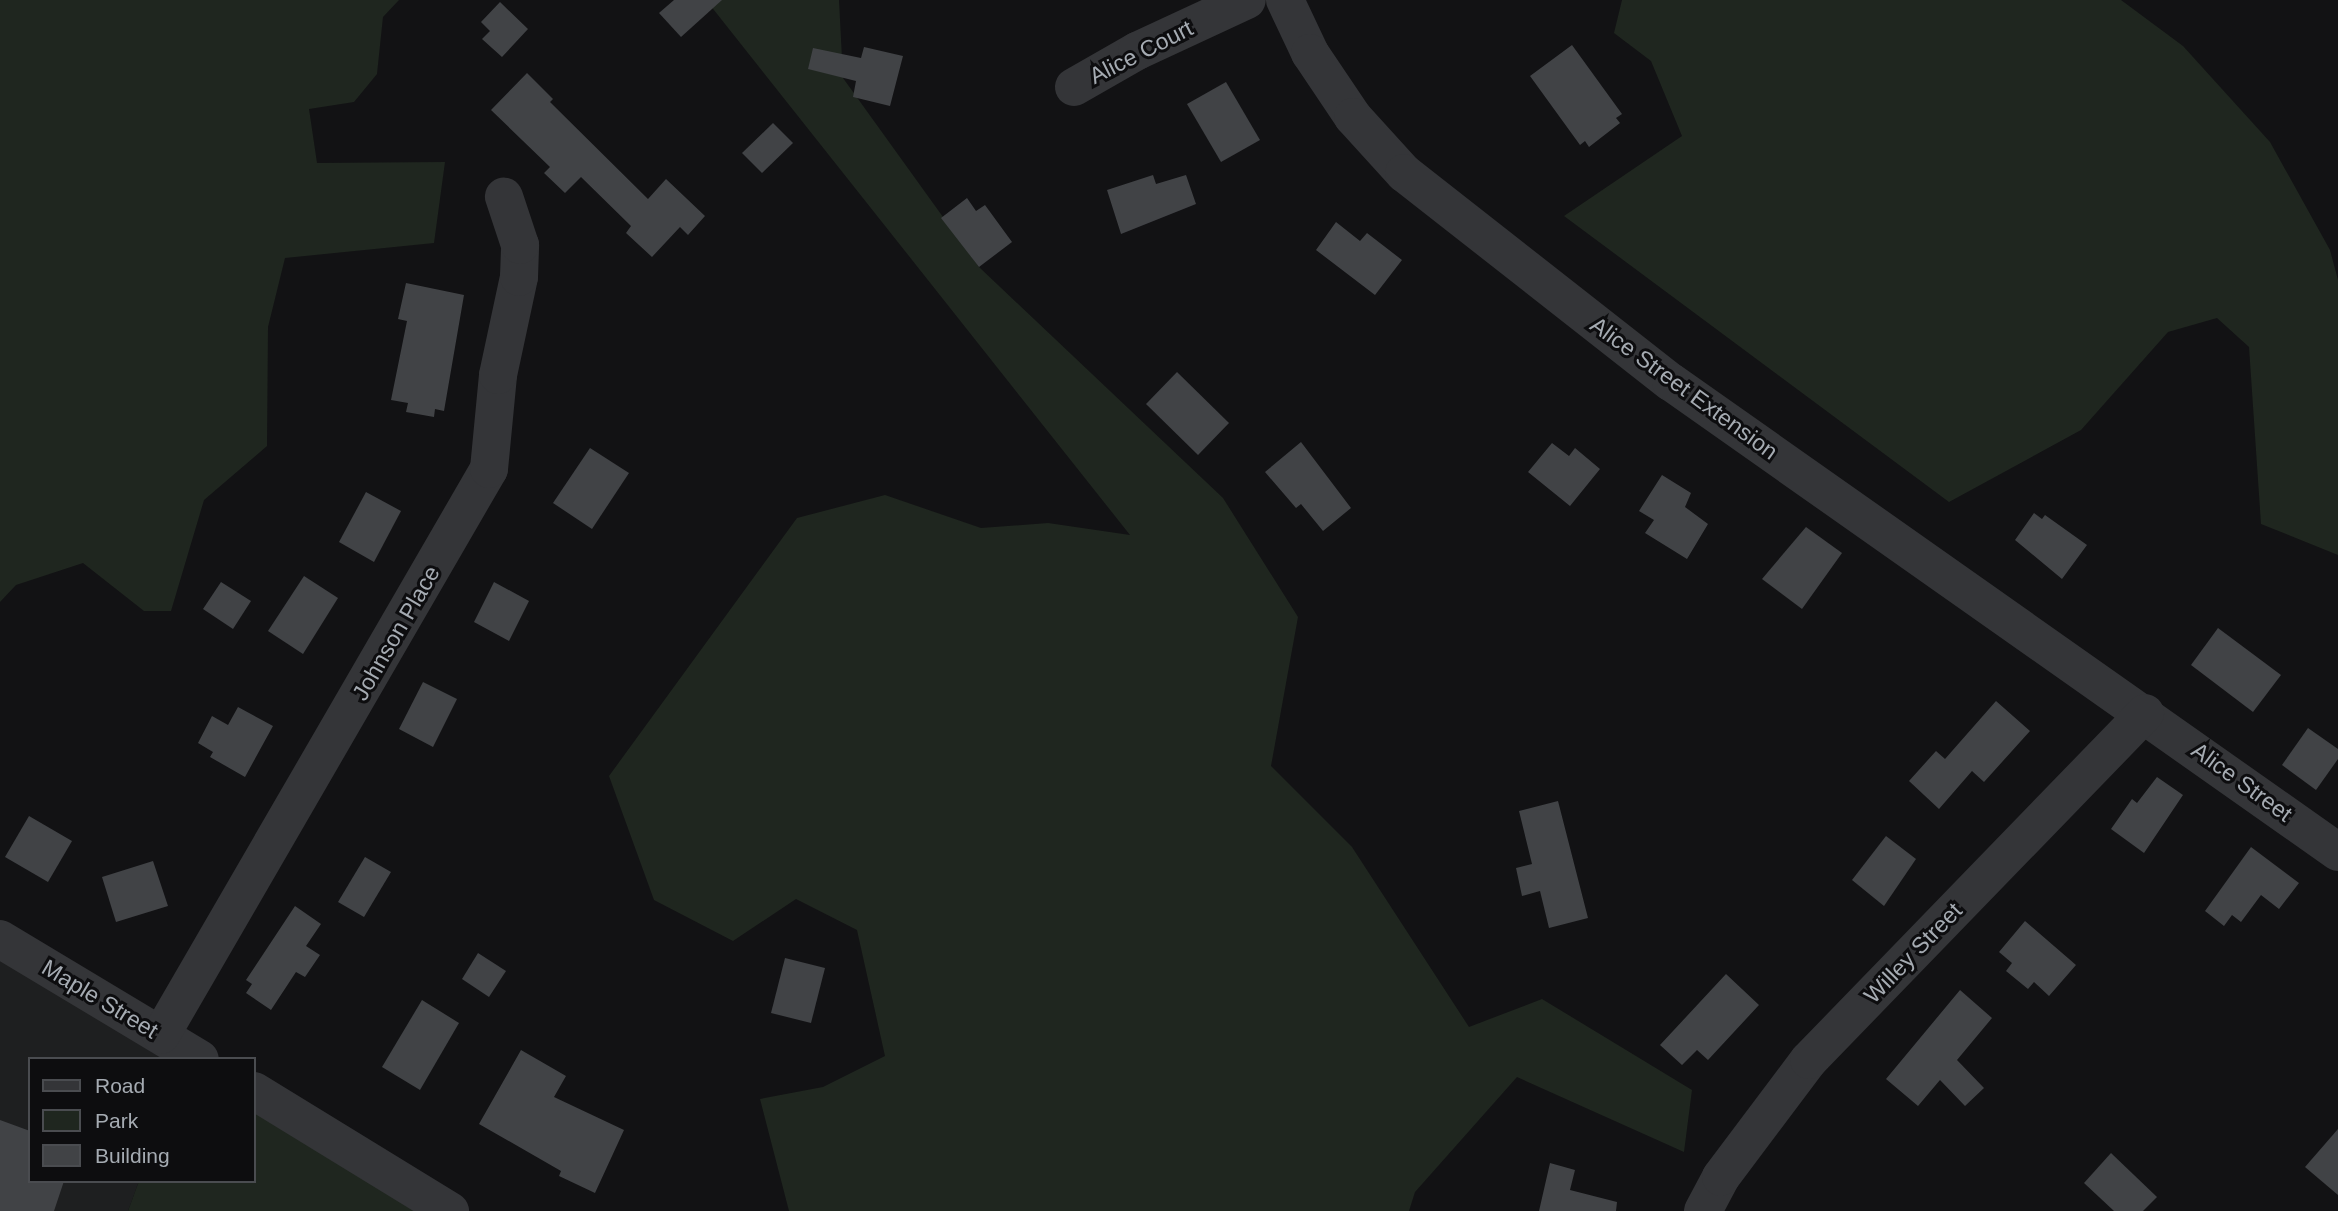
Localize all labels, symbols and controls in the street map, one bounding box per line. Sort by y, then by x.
street label: Alice Court [1085,14,1197,90]
street label: Alice Street Extension [1585,311,1783,465]
street label: Johnson Place [346,561,446,705]
street label: Alice Street [2186,736,2298,828]
street label: Willey Street [1858,897,1968,1009]
street label: Maple Street [37,954,163,1044]
legend [28,1057,256,1183]
text: Road [95,1074,145,1097]
text: Park [95,1109,138,1132]
text: Building [95,1144,170,1167]

